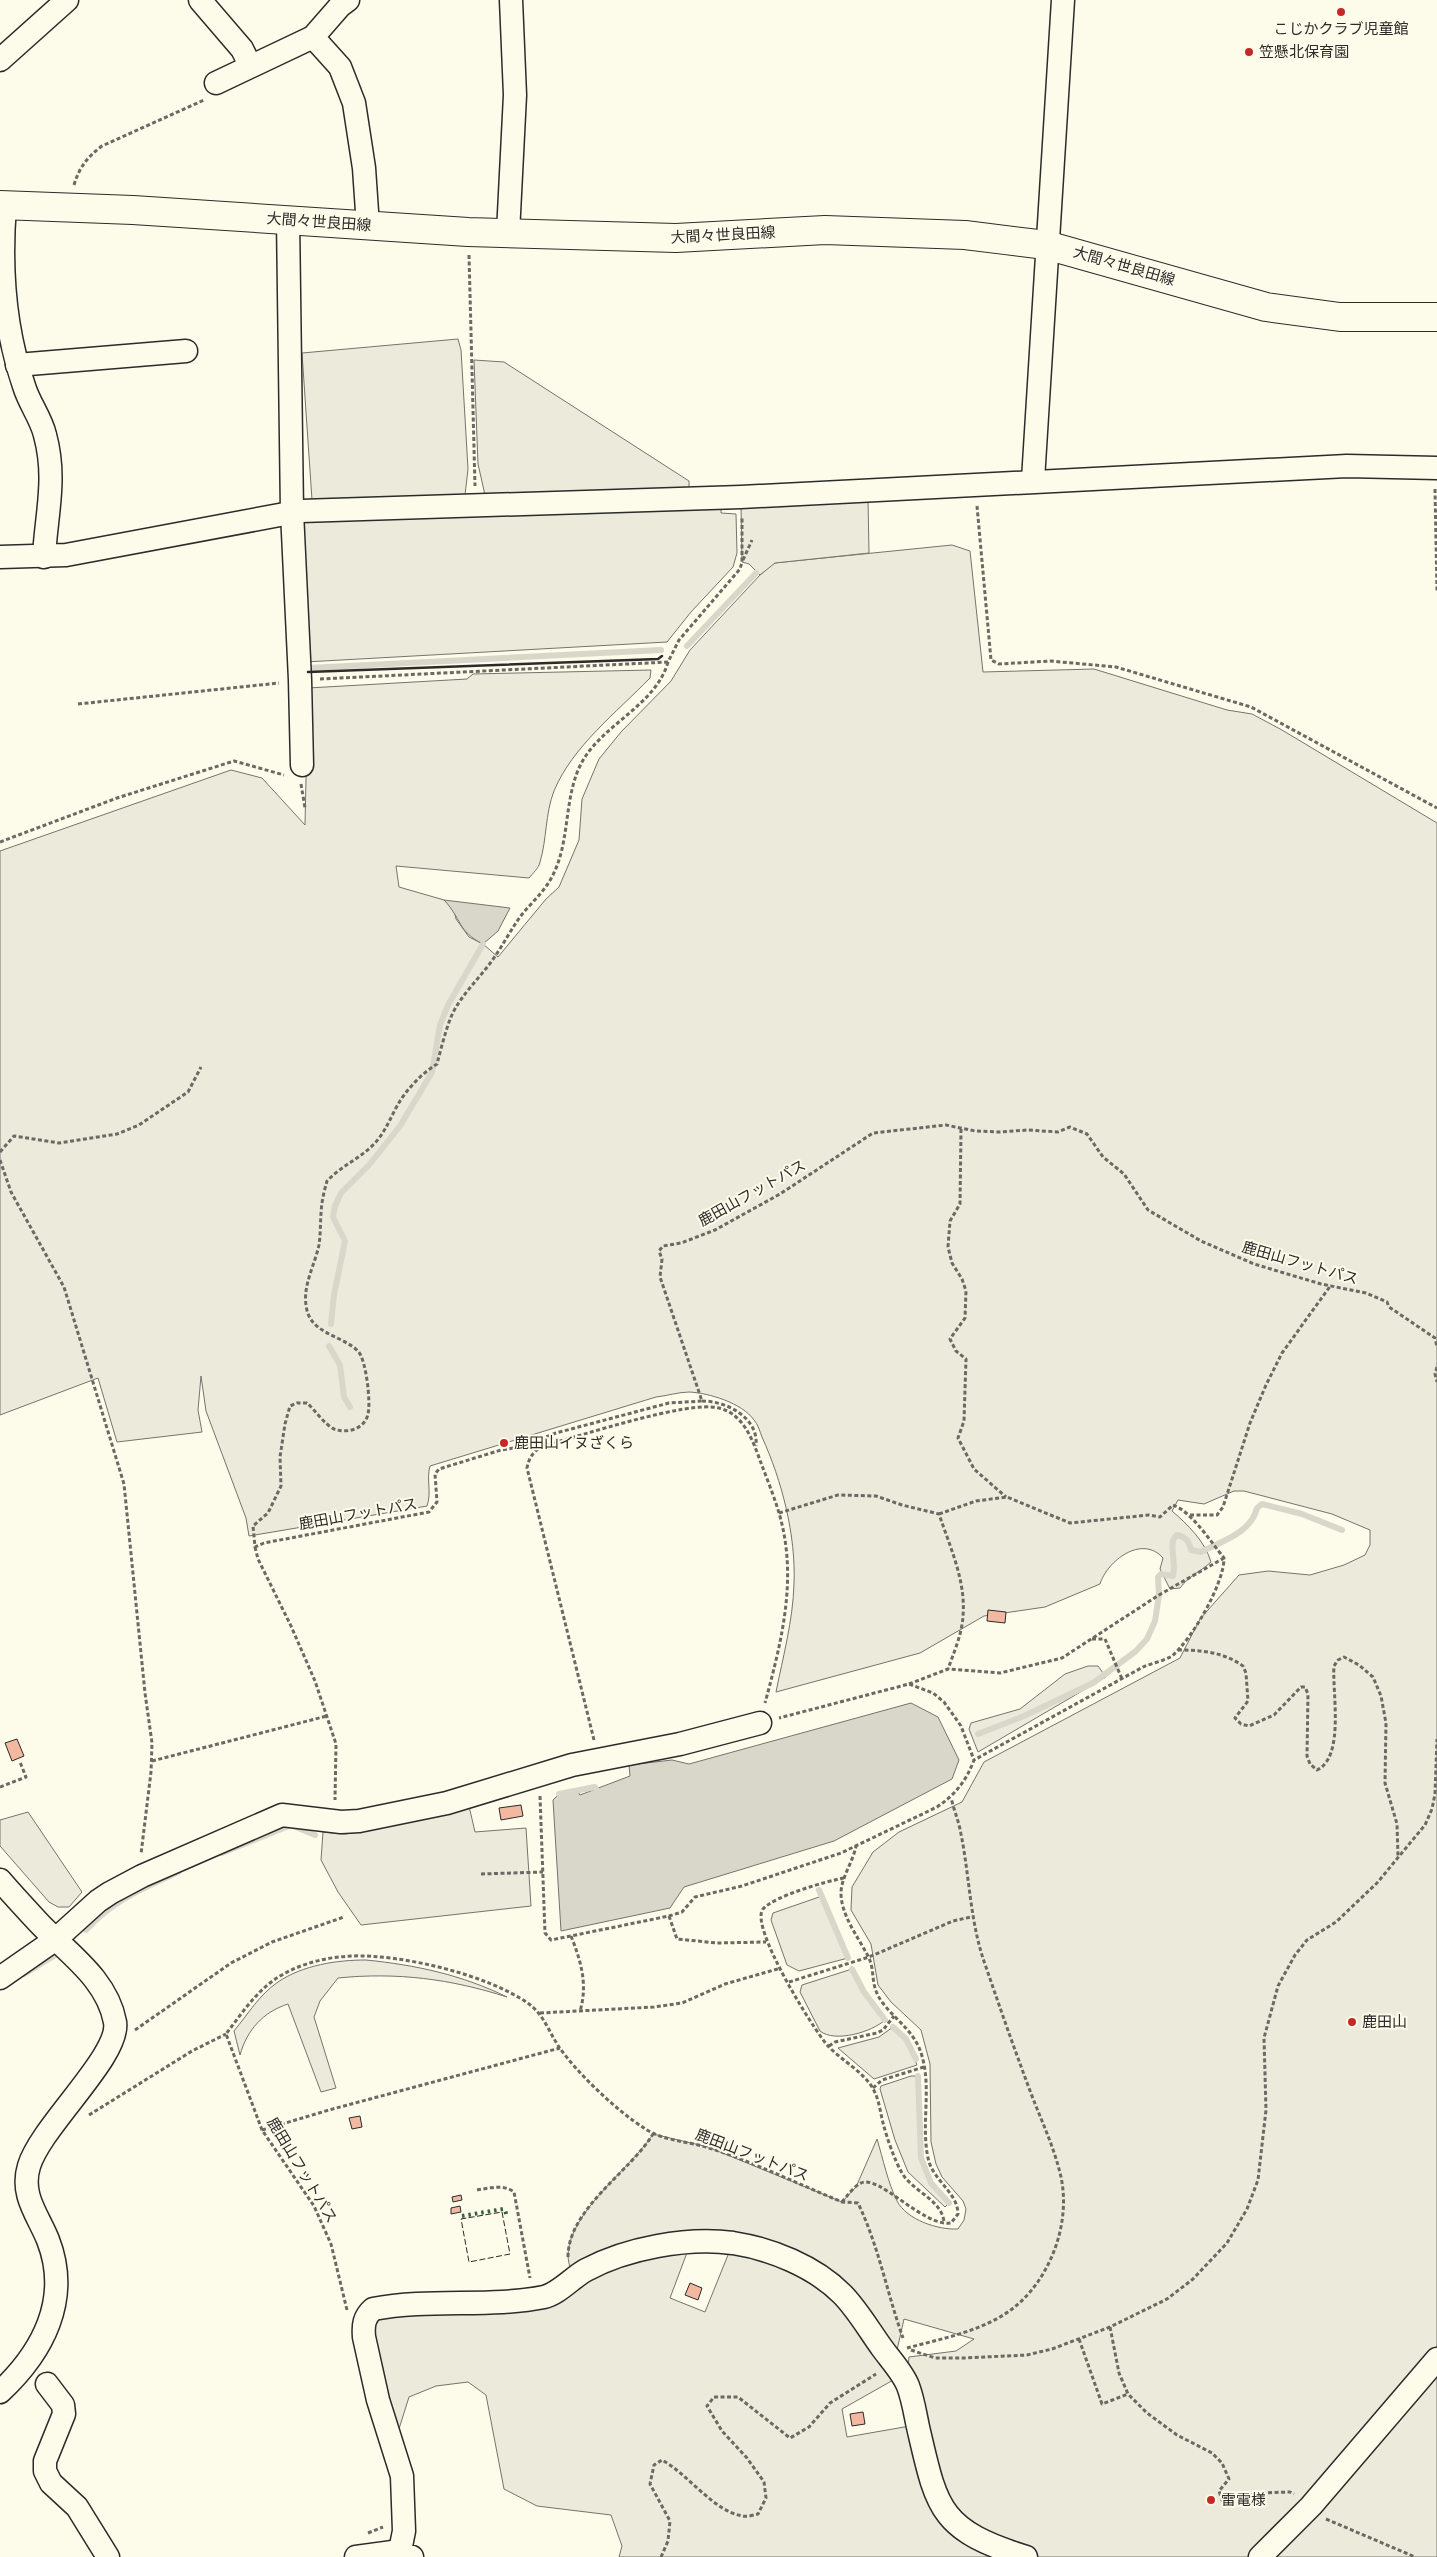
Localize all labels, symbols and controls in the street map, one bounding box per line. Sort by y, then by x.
marker: こじかクラブ児童館 [1335,6,1347,18]
place label: こじかクラブ児童館 [1273,18,1409,40]
place label: 笠懸北保育園 [1259,41,1349,63]
marker: 笠懸北保育園 [1243,46,1255,58]
street label: 大間々世良田線 [266,207,372,237]
street label: 大間々世良田線 [670,221,776,249]
street label: 大間々世良田線 [1070,241,1178,291]
street label: 鹿田山フットパス [694,1154,810,1232]
street label: 鹿田山フットパス [1239,1236,1361,1290]
place label: 鹿田山イヌざくら [514,1432,634,1454]
marker: 鹿田山イヌざくら [498,1437,510,1449]
street label: 鹿田山フットパス [297,1493,419,1535]
place label: 鹿田山 [1362,2011,1407,2033]
marker: 鹿田山 [1346,2016,1358,2028]
street label: 鹿田山フットパス [262,2113,342,2227]
street label: 鹿田山フットパス [692,2123,812,2187]
place label: 雷電様 [1221,2489,1266,2511]
marker: 雷電様 [1205,2494,1217,2506]

